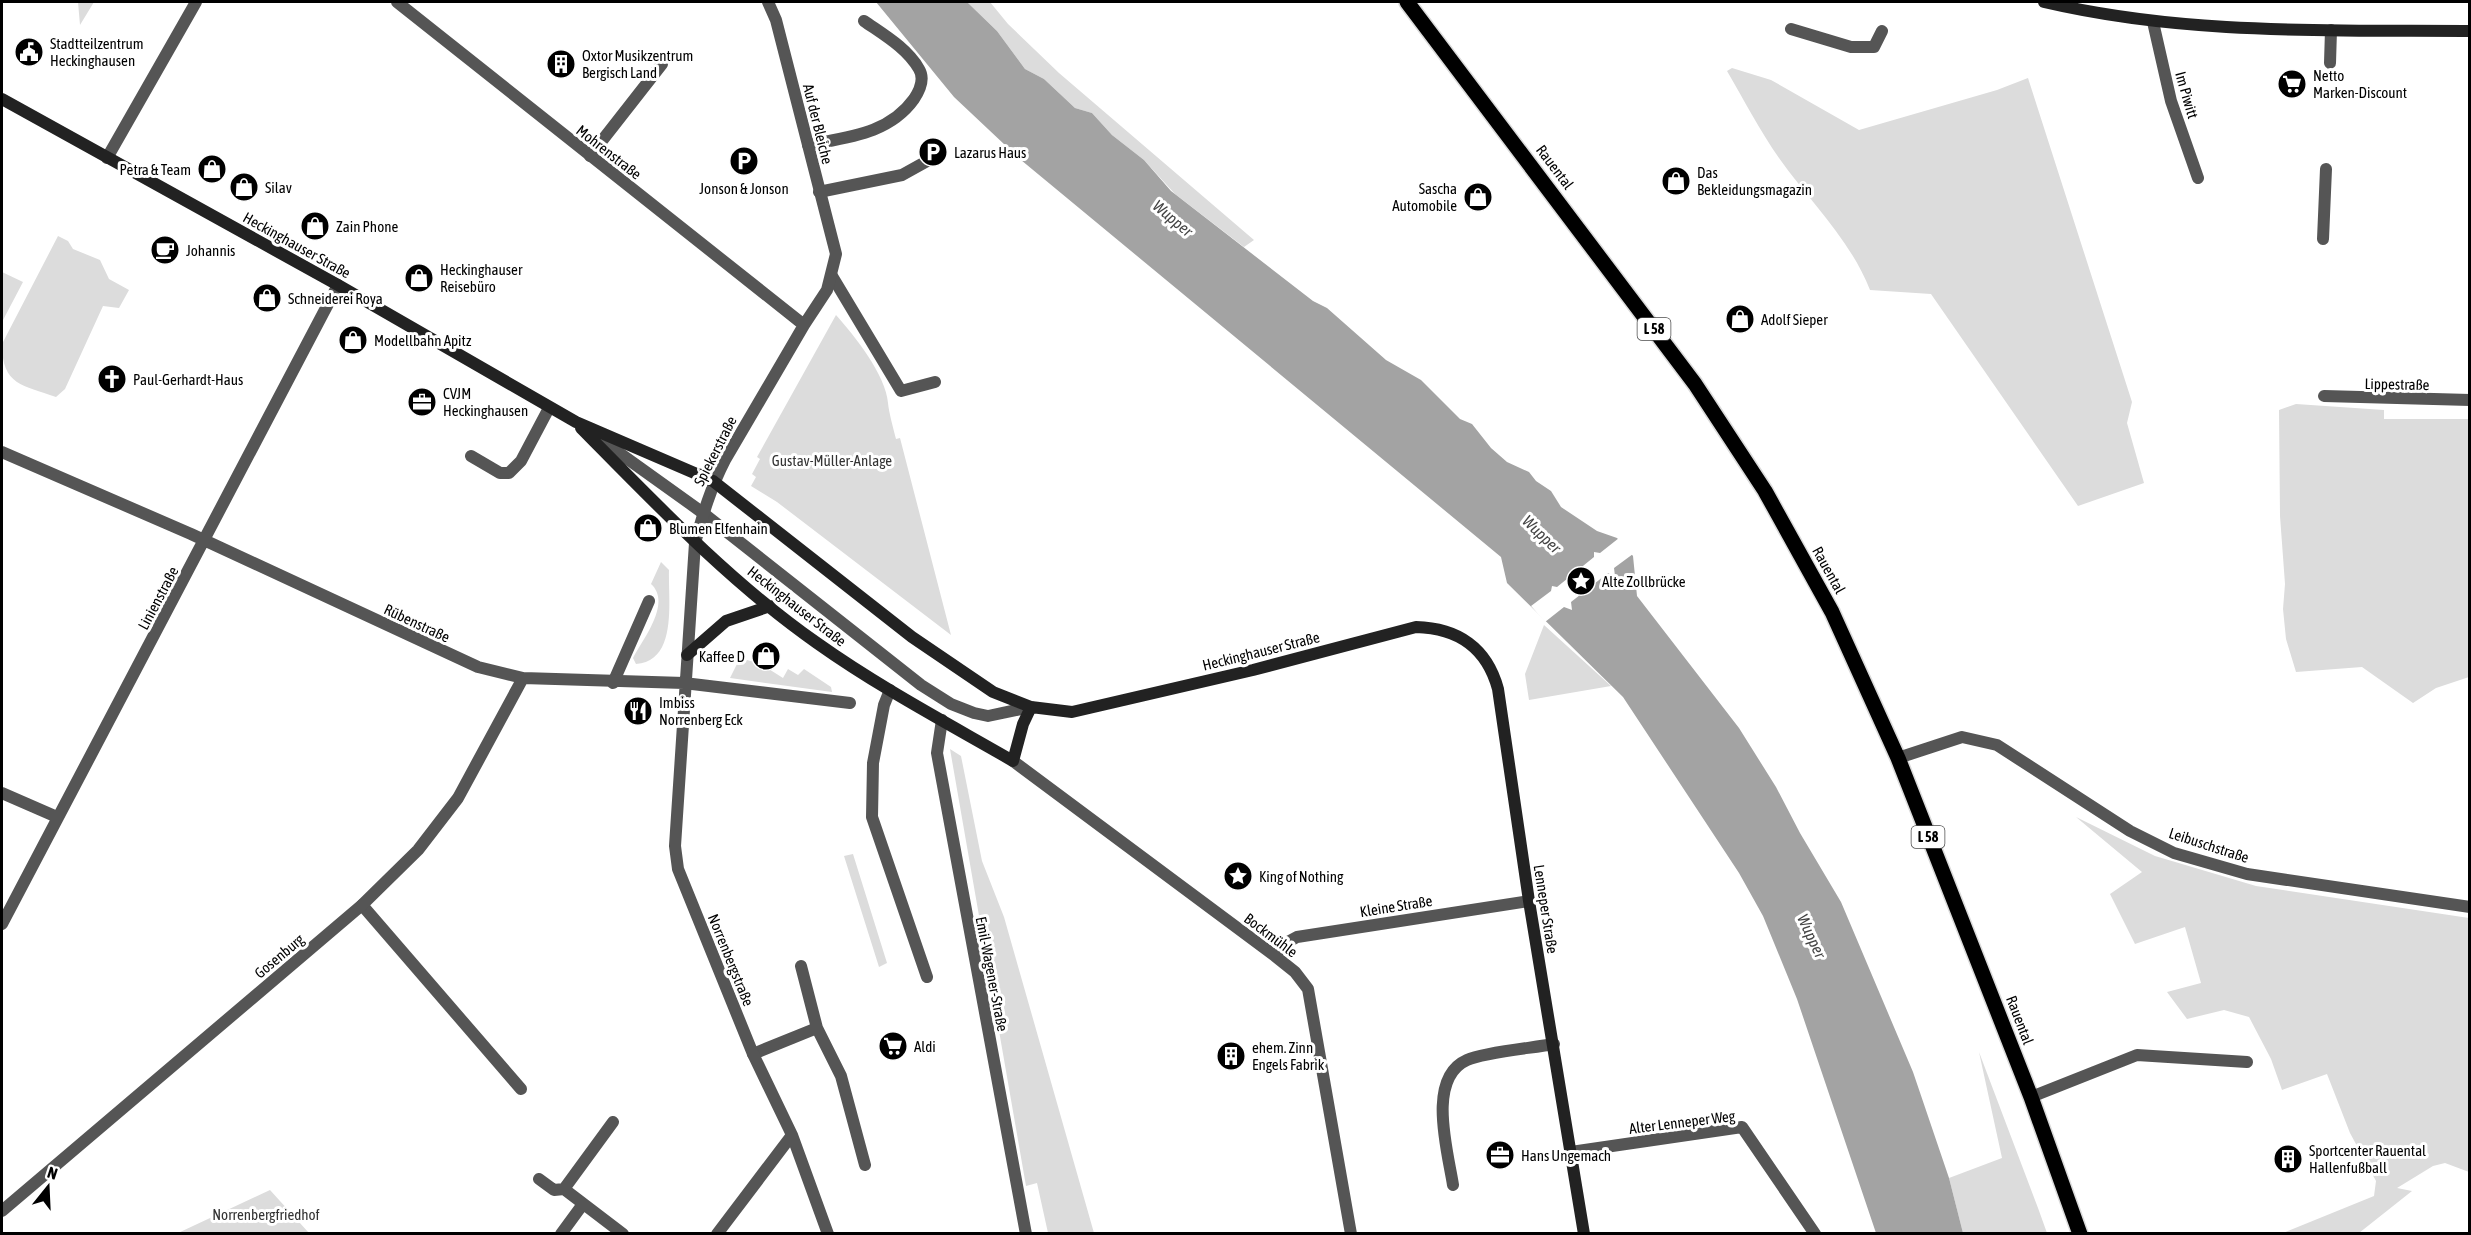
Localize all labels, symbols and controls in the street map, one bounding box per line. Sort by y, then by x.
place label: Stadtteilzentrum Heckinghausen [50,35,144,69]
public building icon: Stadtteilzentrum Heckinghausen [13,36,45,68]
place label: Oxtor Musikzentrum Bergisch Land [582,47,693,81]
building icon: Oxtor Musikzentrum Bergisch Land [545,48,577,80]
place label: Netto Marken-Discount [2313,67,2407,101]
supermarket icon: Netto Marken-Discount [2276,68,2308,100]
street label: Im Piwitt [2172,69,2202,121]
street label: Auf der Bleiche [800,82,836,166]
street label: Mohrenstraße [573,121,645,183]
parking icon: Lazarus Haus [917,136,949,168]
street label: Rauental [1533,141,1577,193]
place label: Lazarus Haus [954,144,1026,161]
parking icon: Jonson & Jonson [728,145,760,177]
shop icon: Petra & Team [196,153,228,185]
place label: Petra & Team [119,161,191,178]
place label: Das Bekleidungsmagazin [1697,164,1812,198]
shop icon: Das Bekleidungsmagazin [1660,165,1692,197]
shop icon: Silav [228,171,260,203]
place label: Silav [265,179,292,196]
place label: Jonson & Jonson [699,180,789,197]
place label: Sascha Automobile [1392,180,1457,214]
shop icon: Sascha Automobile [1462,181,1494,213]
water label: Wupper [1149,196,1197,241]
street label: Heckinghauser Straße [240,208,354,282]
shop icon: Zain Phone [299,210,331,242]
place label: Zain Phone [336,218,398,235]
cafe icon: Johannis [149,234,181,266]
place label: Johannis [186,242,235,259]
place label: Heckinghauser Reisebüro [440,261,523,295]
shop icon: Heckinghauser Reisebüro [403,262,435,294]
shop icon: Schneiderei Roya [251,282,283,314]
place label: Schneiderei Roya [288,290,383,307]
shop icon: Adolf Sieper [1724,303,1756,335]
place label: Adolf Sieper [1761,311,1828,328]
road number: L 58 [1638,318,1670,340]
shop icon: Modellbahn Apitz [337,324,369,356]
place label: Modellbahn Apitz [374,332,472,349]
church icon: Paul-Gerhardt-Haus [96,363,128,395]
place label: Paul-Gerhardt-Haus [133,371,243,388]
street label: Lippestraße [2364,375,2430,393]
place label: CVJM Heckinghausen [443,385,528,419]
office icon: CVJM Heckinghausen [406,386,438,418]
street label: Spiekerstraße [690,413,740,489]
park label: Gustav-Müller-Anlage [772,452,892,469]
water label: Wupper [1518,511,1566,558]
shop icon: Blumen Elfenhain [632,512,664,544]
place label: Blumen Elfenhain [669,520,768,537]
street label: Rauental [1809,544,1849,596]
street label: Heckinghauser Straße [744,562,850,650]
street label: Linienstraße [134,564,182,632]
place icon: Alte Zollbrücke [1565,565,1597,597]
place label: Alte Zollbrücke [1602,573,1686,590]
street label: Rübenstraße [381,600,453,646]
street label: Heckinghauser Straße [1201,628,1321,674]
shop icon: Kaffee D [750,640,782,672]
place label: Kaffee D [699,648,745,665]
place label: Imbiss Norrenberg Eck [659,694,743,728]
restaurant icon: Imbiss Norrenberg Eck [622,695,654,727]
street label: Leibuschstraße [2167,824,2251,866]
road number: L 58 [1912,826,1944,848]
place icon: King of Nothing [1222,860,1254,892]
street label: Lenneper Straße [1531,863,1561,955]
place label: King of Nothing [1259,868,1344,885]
street label: Kleine Straße [1359,892,1434,920]
street label: Bockmühle [1241,909,1301,961]
street label: Norrenbergstraße [705,911,757,1009]
water label: Wupper [1793,911,1830,962]
street label: Emil-Wagener-Straße [973,915,1011,1033]
street label: Gosenburg [251,930,308,982]
street label: Rauental [2003,993,2037,1047]
supermarket icon: Aldi [877,1030,909,1062]
place label: Aldi [914,1038,936,1055]
place label: ehem. Zinn Engels Fabrik [1252,1039,1325,1073]
building icon: ehem. Zinn Engels Fabrik [1215,1040,1247,1072]
street label: Alter Lenneper Weg [1628,1107,1737,1137]
office icon: Hans Ungemach [1484,1139,1516,1171]
place label: Sportcenter Rauental Hallenfußball [2309,1142,2426,1176]
building icon: Sportcenter Rauental Hallenfußball [2272,1143,2304,1175]
place label: Hans Ungemach [1521,1147,1611,1164]
north arrow [18,1157,78,1217]
text: N [45,1163,60,1183]
park label: Norrenbergfriedhof [212,1206,320,1223]

